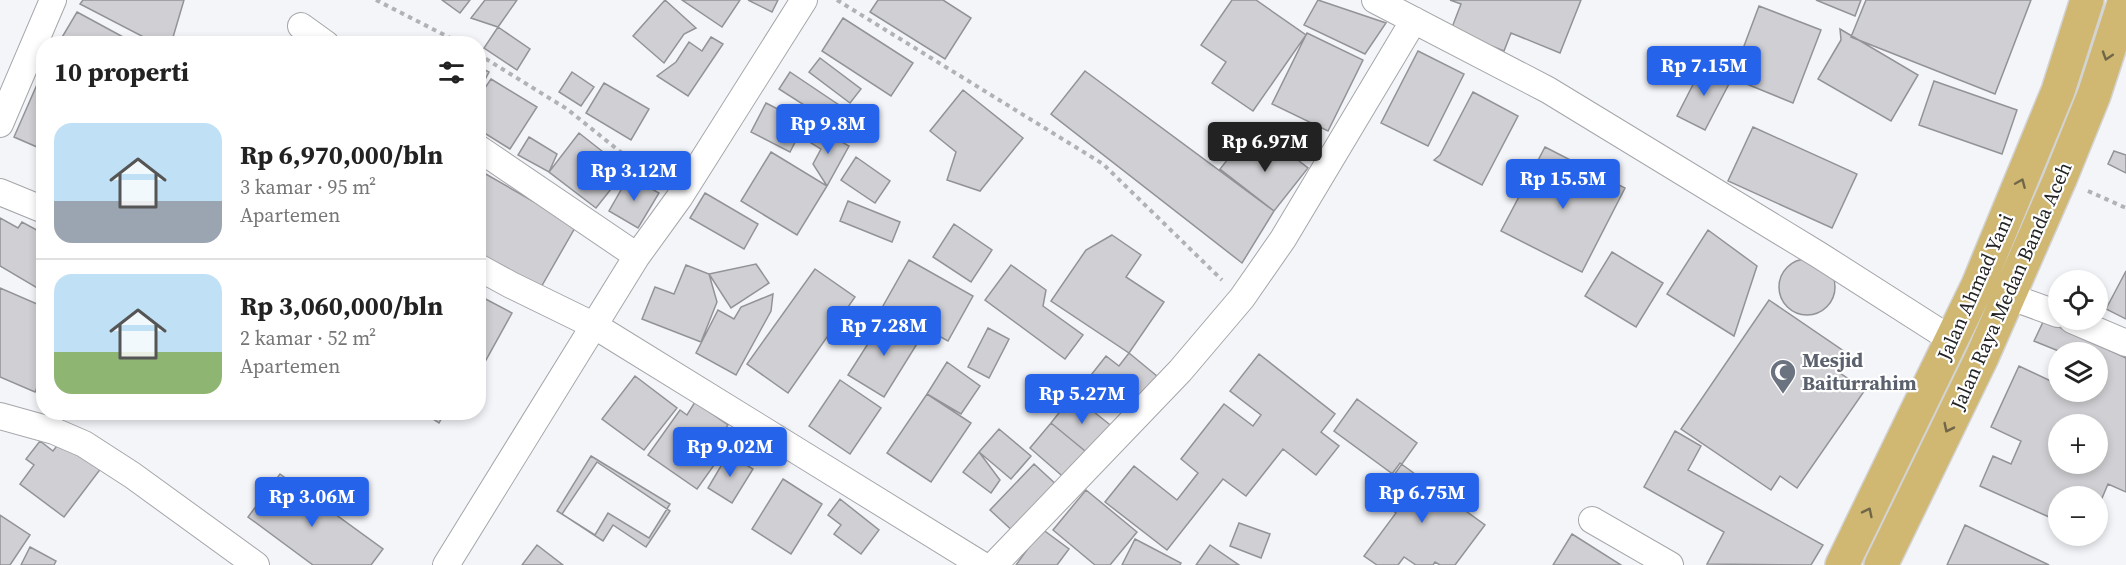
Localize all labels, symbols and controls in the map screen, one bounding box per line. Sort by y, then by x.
pin: Rp 7.15M [1642,46,1766,97]
one-way arrow [2102,50,2114,61]
text: Rp 7.15M [1661,51,1747,79]
text: 10 properti [54,54,189,90]
icon: filters [435,56,468,89]
pin: Rp 9.8M [773,104,883,155]
text: Rp 9.8M [790,109,866,137]
pin: Rp 6.97M [1203,122,1327,173]
text: Rp 6.97M [1222,127,1308,155]
text: Rp 6,970,000/bln [240,137,443,173]
icon: home [102,147,174,219]
pin: Rp 3.12M [572,151,696,202]
text: Rp 3.12M [591,156,677,184]
street label: Jalan Raya Medan Banda Aceh [1943,158,2078,415]
pin: Rp 15.5M [1501,159,1625,210]
text: Rp 15.5M [1520,164,1606,192]
text: 3 kamar · 95 m² [240,173,376,201]
one-way arrow [2014,179,2026,190]
text: Apartemen [240,201,340,229]
street label: Jalan Ahmad Yani [1930,209,2020,366]
map controls [2048,270,2108,546]
button: locate [2048,270,2108,330]
text: Rp 3,060,000/bln [240,288,443,324]
icon: home [102,298,174,370]
pin: Rp 7.28M [822,306,946,357]
text: Rp 7.28M [841,311,927,339]
text: 2 kamar · 52 m² [240,324,376,352]
button: layers [2048,342,2108,402]
place label: Mesjid Baiturrahim [1802,346,1917,397]
text: Apartemen [240,352,340,380]
mosque icon: Mesjid Baiturrahim [1768,357,1798,395]
pin: Rp 5.27M [1020,374,1144,425]
text: Rp 5.27M [1039,379,1125,407]
button: + [2048,414,2108,474]
one-way arrow [1943,421,1955,432]
pin: Rp 9.02M [668,427,792,478]
text: Rp 9.02M [687,432,773,460]
pin: Rp 6.75M [1360,473,1484,524]
pin: Rp 3.06M [250,477,374,528]
text: Rp 6.75M [1379,478,1465,506]
text: Rp 3.06M [269,482,355,510]
button: − [2048,486,2108,546]
one-way arrow [1860,508,1872,519]

